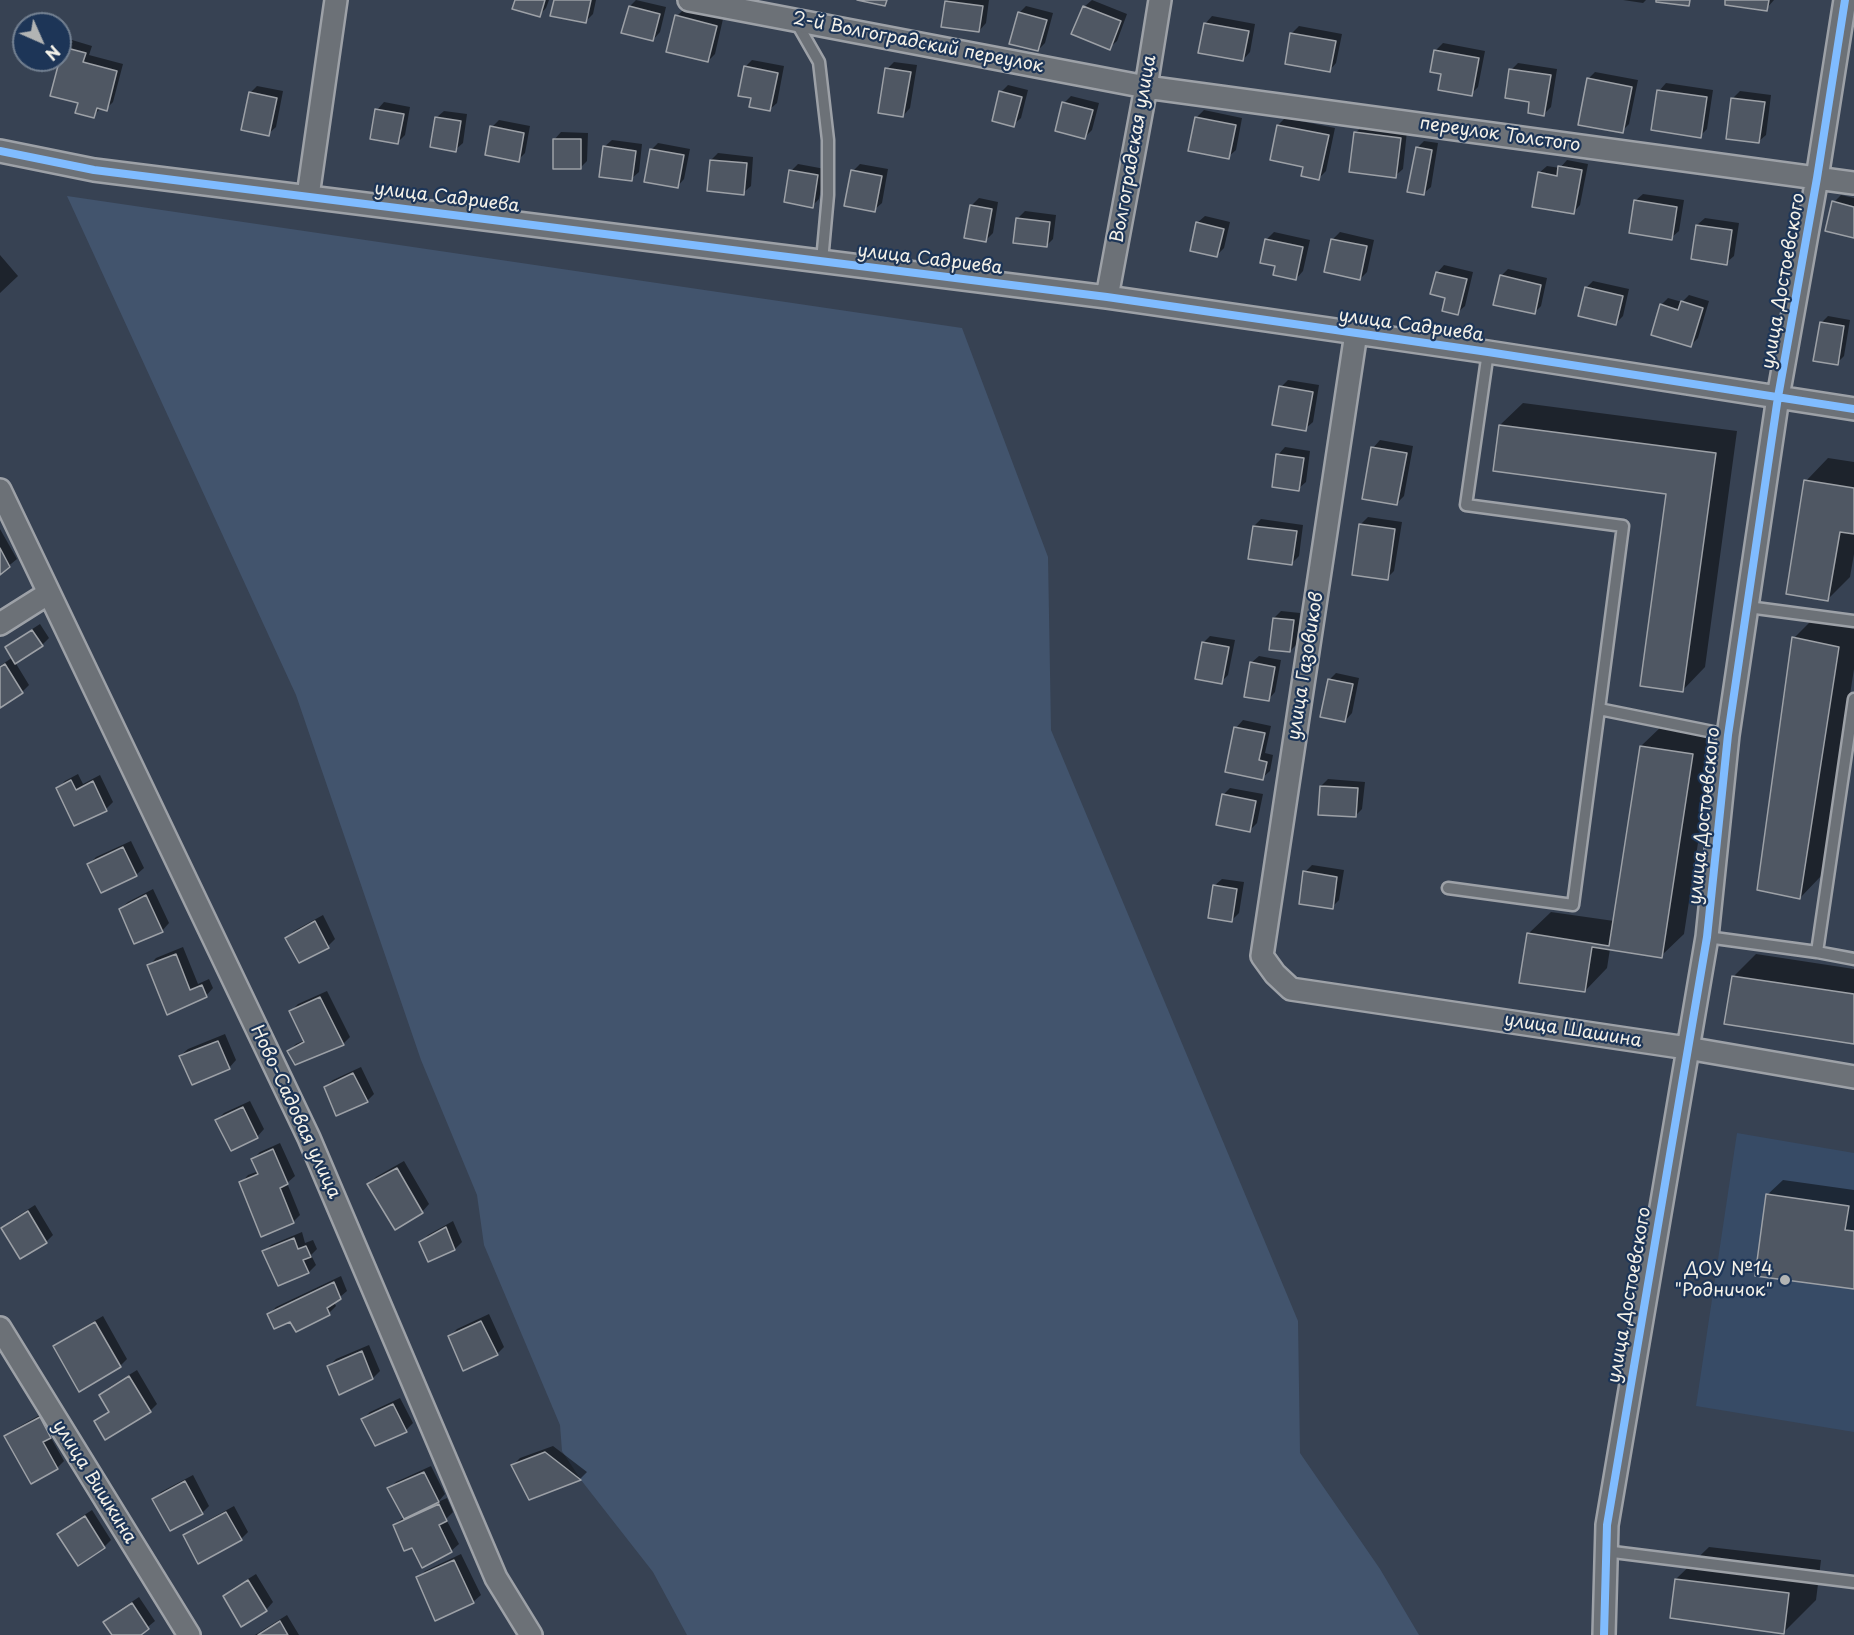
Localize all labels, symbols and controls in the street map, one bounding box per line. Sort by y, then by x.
street label: 2-й Волгоградский переулок [791,8,1045,78]
north arrow [12,12,72,72]
text: N [40,40,66,66]
street label: Волгоградская улица [1107,53,1161,245]
street label: переулок Толстого [1418,113,1582,157]
street label: улица Садриева [373,178,521,218]
street label: улица Достоевского [1758,191,1810,371]
street label: улица Садриева [856,240,1004,280]
street label: улица Садриева [1337,305,1485,347]
street label: улица Газовиков [1284,590,1328,742]
street label: улица Достоевского [1685,726,1725,906]
street label: улица Шашина [1503,1009,1643,1053]
street label: Ново-Садовая улица [245,1022,345,1202]
street label: улица Достоевского [1604,1205,1656,1385]
place label: ДОУ №14 "Родничок" [1674,1259,1773,1302]
marker: ДОУ №14 "Родничок" [1778,1273,1792,1287]
street label: улица Вишкина [47,1416,141,1548]

